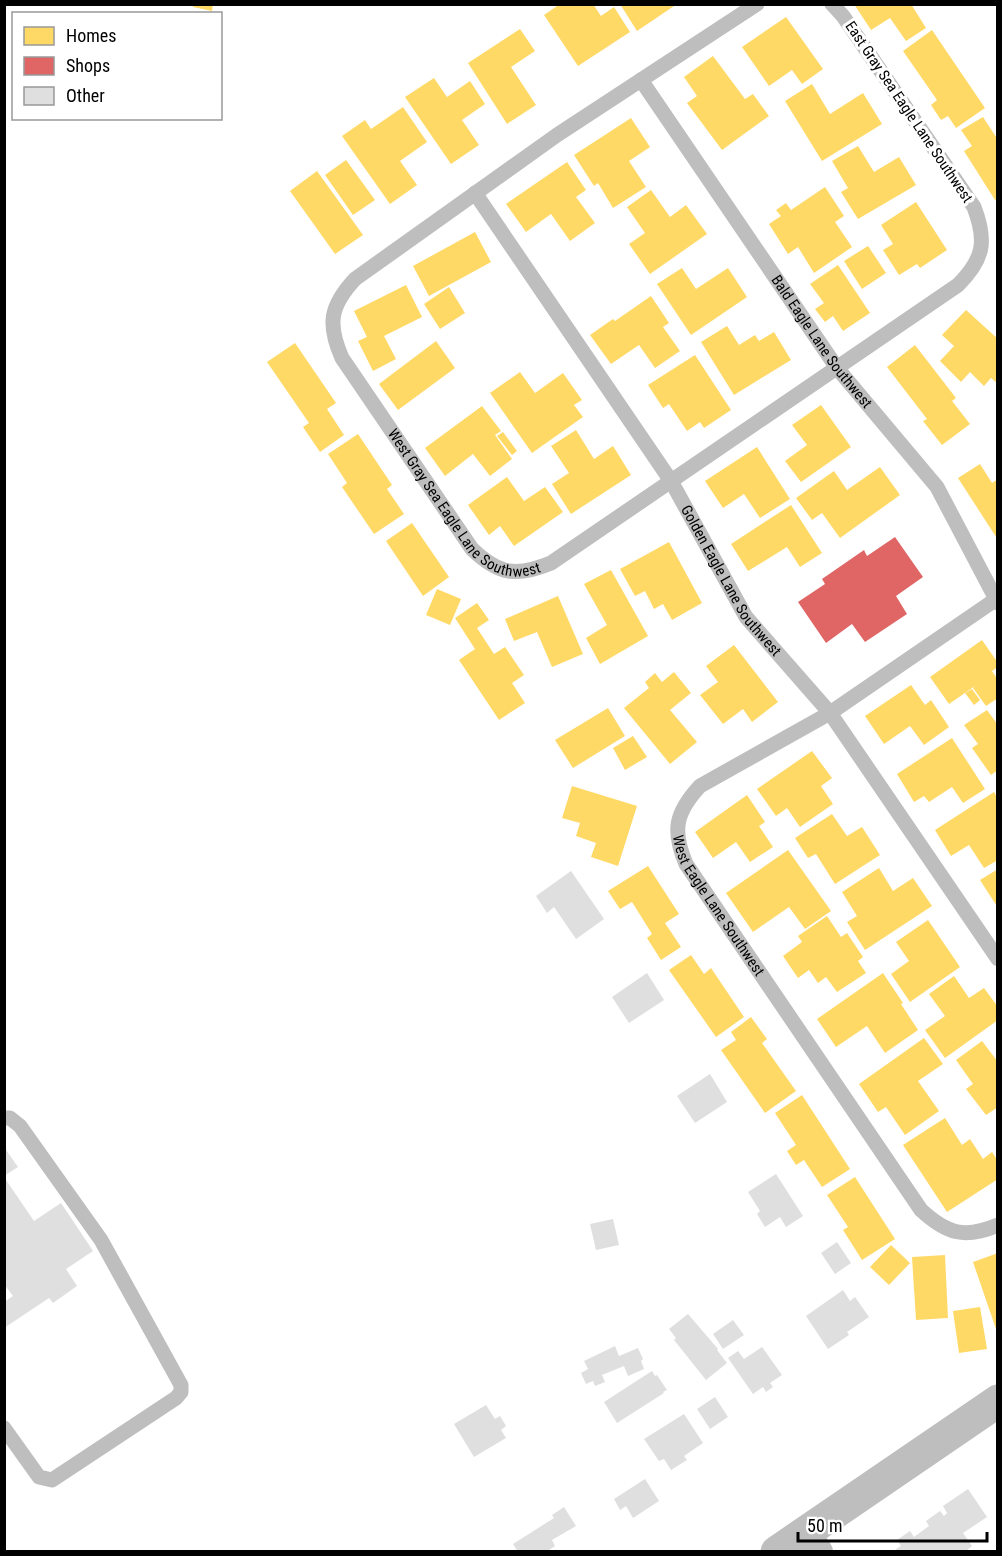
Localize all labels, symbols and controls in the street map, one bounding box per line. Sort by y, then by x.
legend [12,12,222,120]
street label: East Gray Sea Eagle Lane Southwest [841,18,977,206]
text: Homes [66,25,116,46]
text: Shops [66,55,110,76]
text: Other [66,85,105,106]
street label: Bald Eagle Lane Southwest [767,272,876,412]
street label: West Gray Sea Eagle Lane Southwest [384,425,543,581]
street label: Golden Eagle Lane Southwest [677,502,785,660]
street label: West Eagle Lane Southwest [669,834,768,979]
scale bar [798,1505,987,1543]
text: 50 m [807,1515,842,1536]

